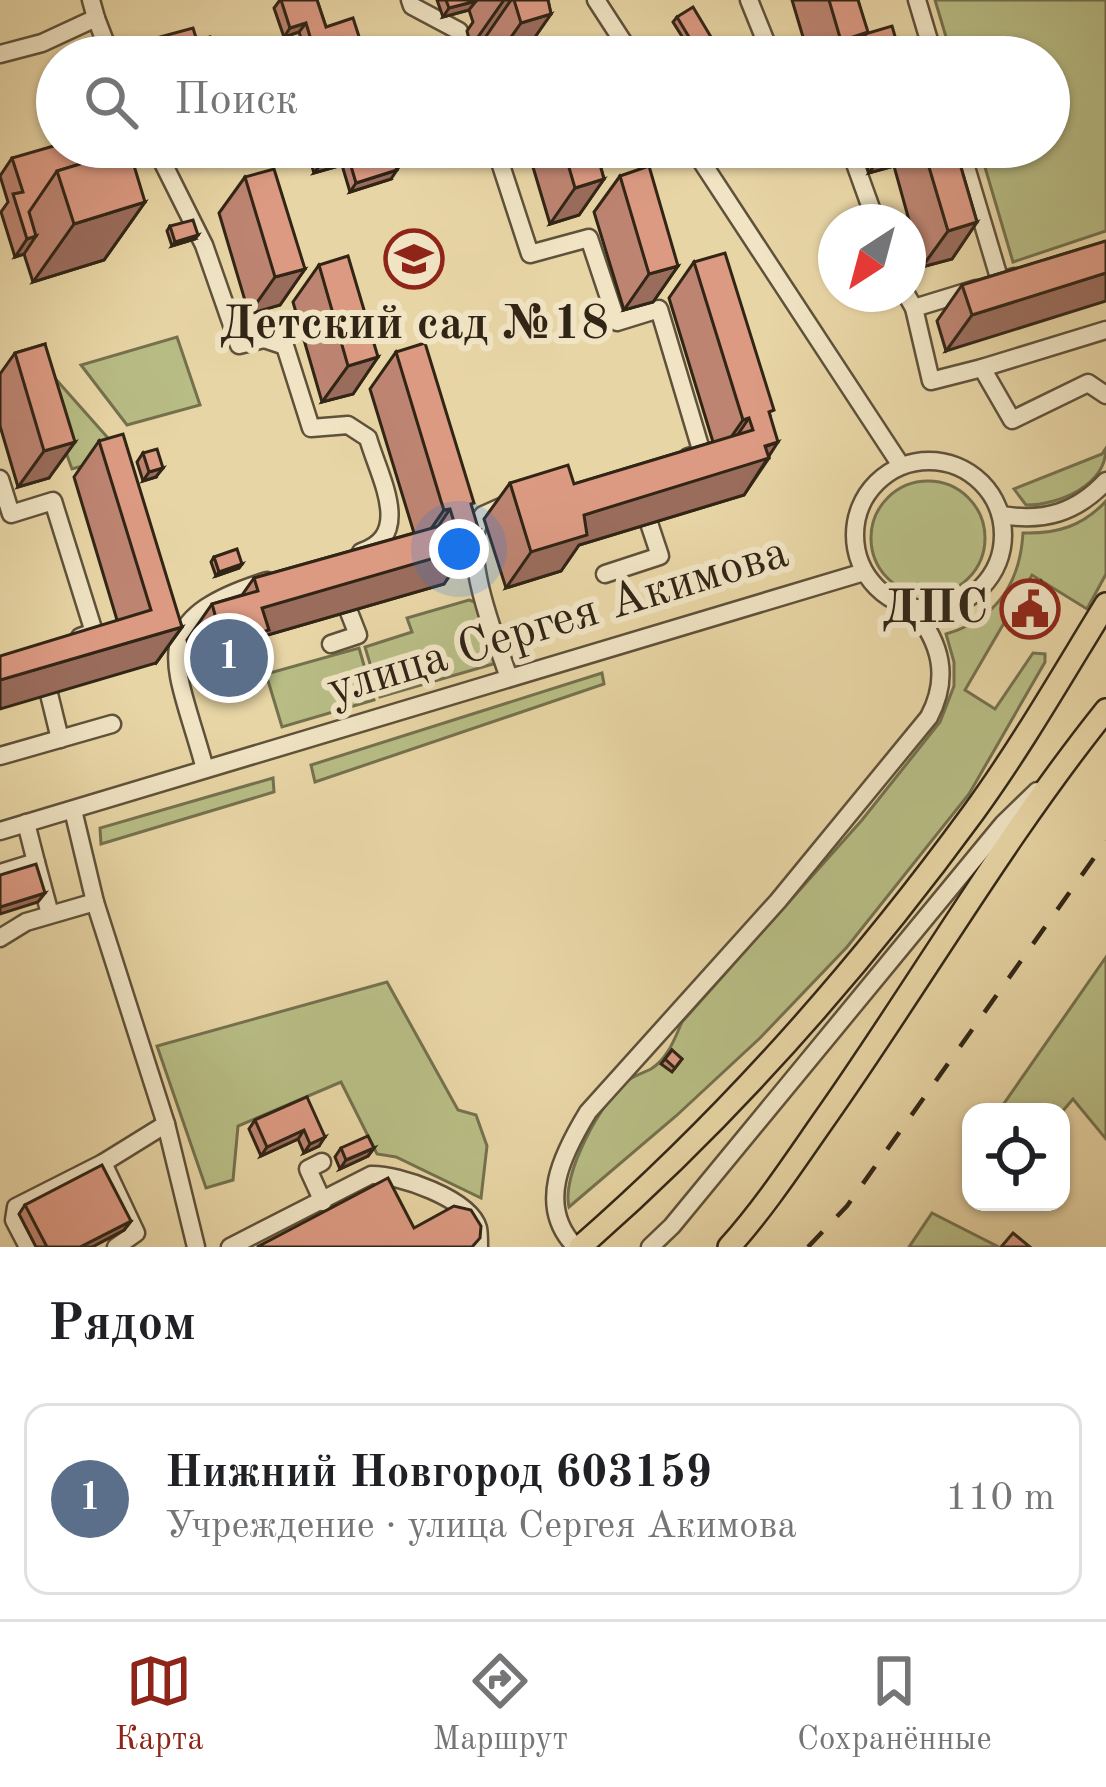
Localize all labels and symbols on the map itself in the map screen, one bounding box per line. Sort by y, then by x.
north arrow [818,204,926,312]
school or university icon: Детский сад №18 [383,228,445,290]
place label: Детский сад №18 [219,301,609,349]
your location [429,519,489,579]
street label: улица Сергея Акимова [322,529,794,715]
public building icon: ДПС [999,578,1061,640]
place label: ДПС [882,585,988,633]
pin: 1 [190,613,268,703]

